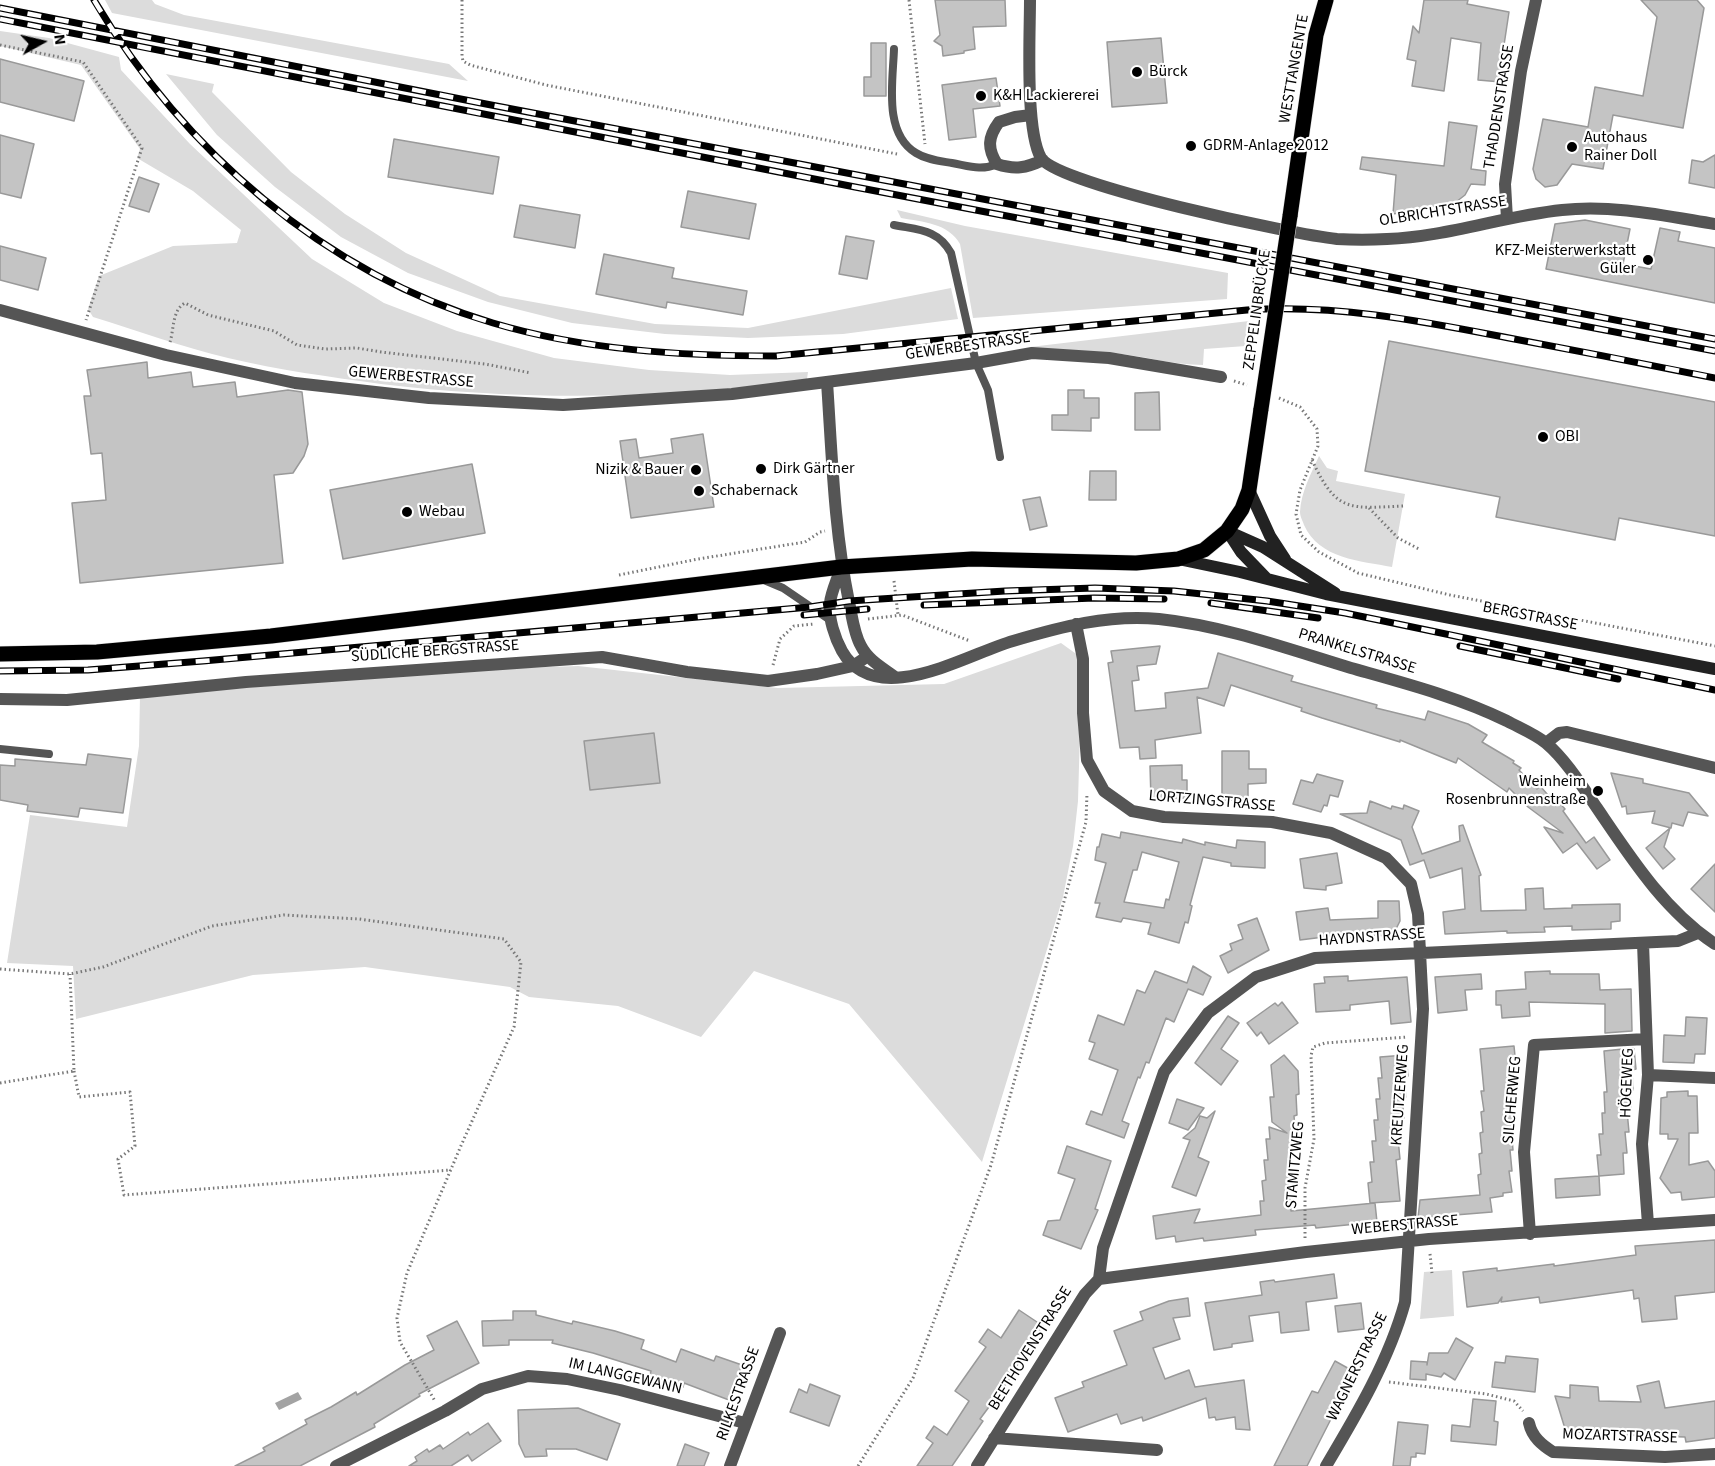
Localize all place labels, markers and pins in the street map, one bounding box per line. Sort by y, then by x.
place label: Bürck [1149,62,1188,82]
marker: Bürck [1130,65,1144,79]
place label: K&H Lackiererei [993,86,1099,106]
marker: K&H Lackiererei [974,89,988,103]
place label: Autohaus Rainer Doll [1584,128,1657,166]
place label: GDRM-Anlage 2012 [1203,136,1329,156]
marker: GDRM-Anlage 2012 [1184,139,1198,153]
marker: Autohaus Rainer Doll [1565,140,1579,154]
place label: KFZ-Meisterwerkstatt Güler [1495,241,1636,279]
marker: KFZ-Meisterwerkstatt Güler [1641,253,1655,267]
place label: OBI [1555,427,1579,447]
marker: OBI [1536,430,1550,444]
place label: Dirk Gärtner [773,459,855,479]
place label: Nizik & Bauer [595,460,684,480]
marker: Dirk Gärtner [754,462,768,476]
marker: Nizik & Bauer [689,463,703,477]
place label: Schabernack [711,481,798,501]
marker: Schabernack [692,484,706,498]
place label: Webau [419,502,465,522]
marker: Webau [400,505,414,519]
place label: Weinheim Rosenbrunnenstraße [1446,772,1586,810]
marker: Weinheim Rosenbrunnenstraße [1591,784,1605,798]

